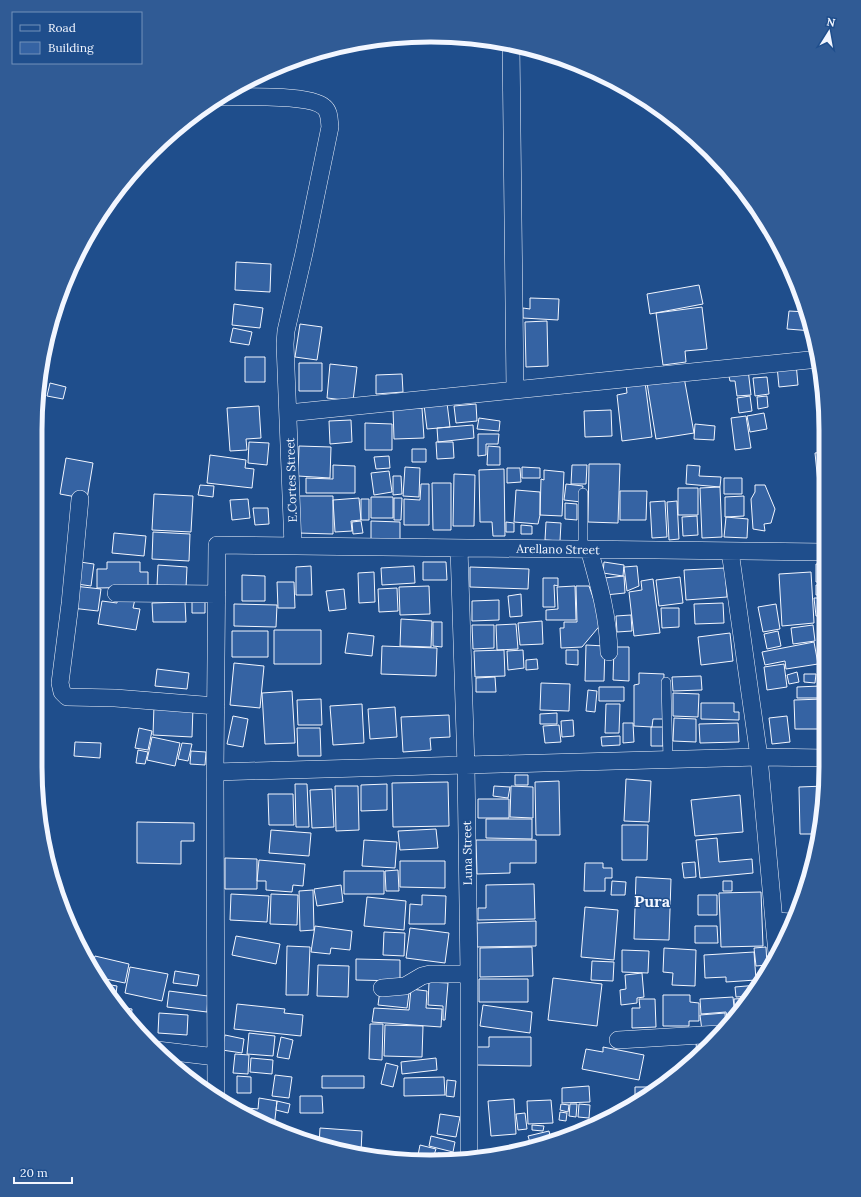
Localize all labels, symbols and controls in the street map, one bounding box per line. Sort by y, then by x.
legend [12,12,142,64]
north arrow [809,12,849,52]
text: N [825,14,837,30]
text: Road [48,20,76,35]
text: Building [48,40,94,55]
street label: E.Cortes Street [282,437,300,523]
street label: Arellano Street [515,541,600,557]
street label: Luna Street [459,820,475,886]
district label: Pura [634,891,671,911]
scale bar [14,1159,72,1185]
text: 20 m [20,1165,48,1180]

